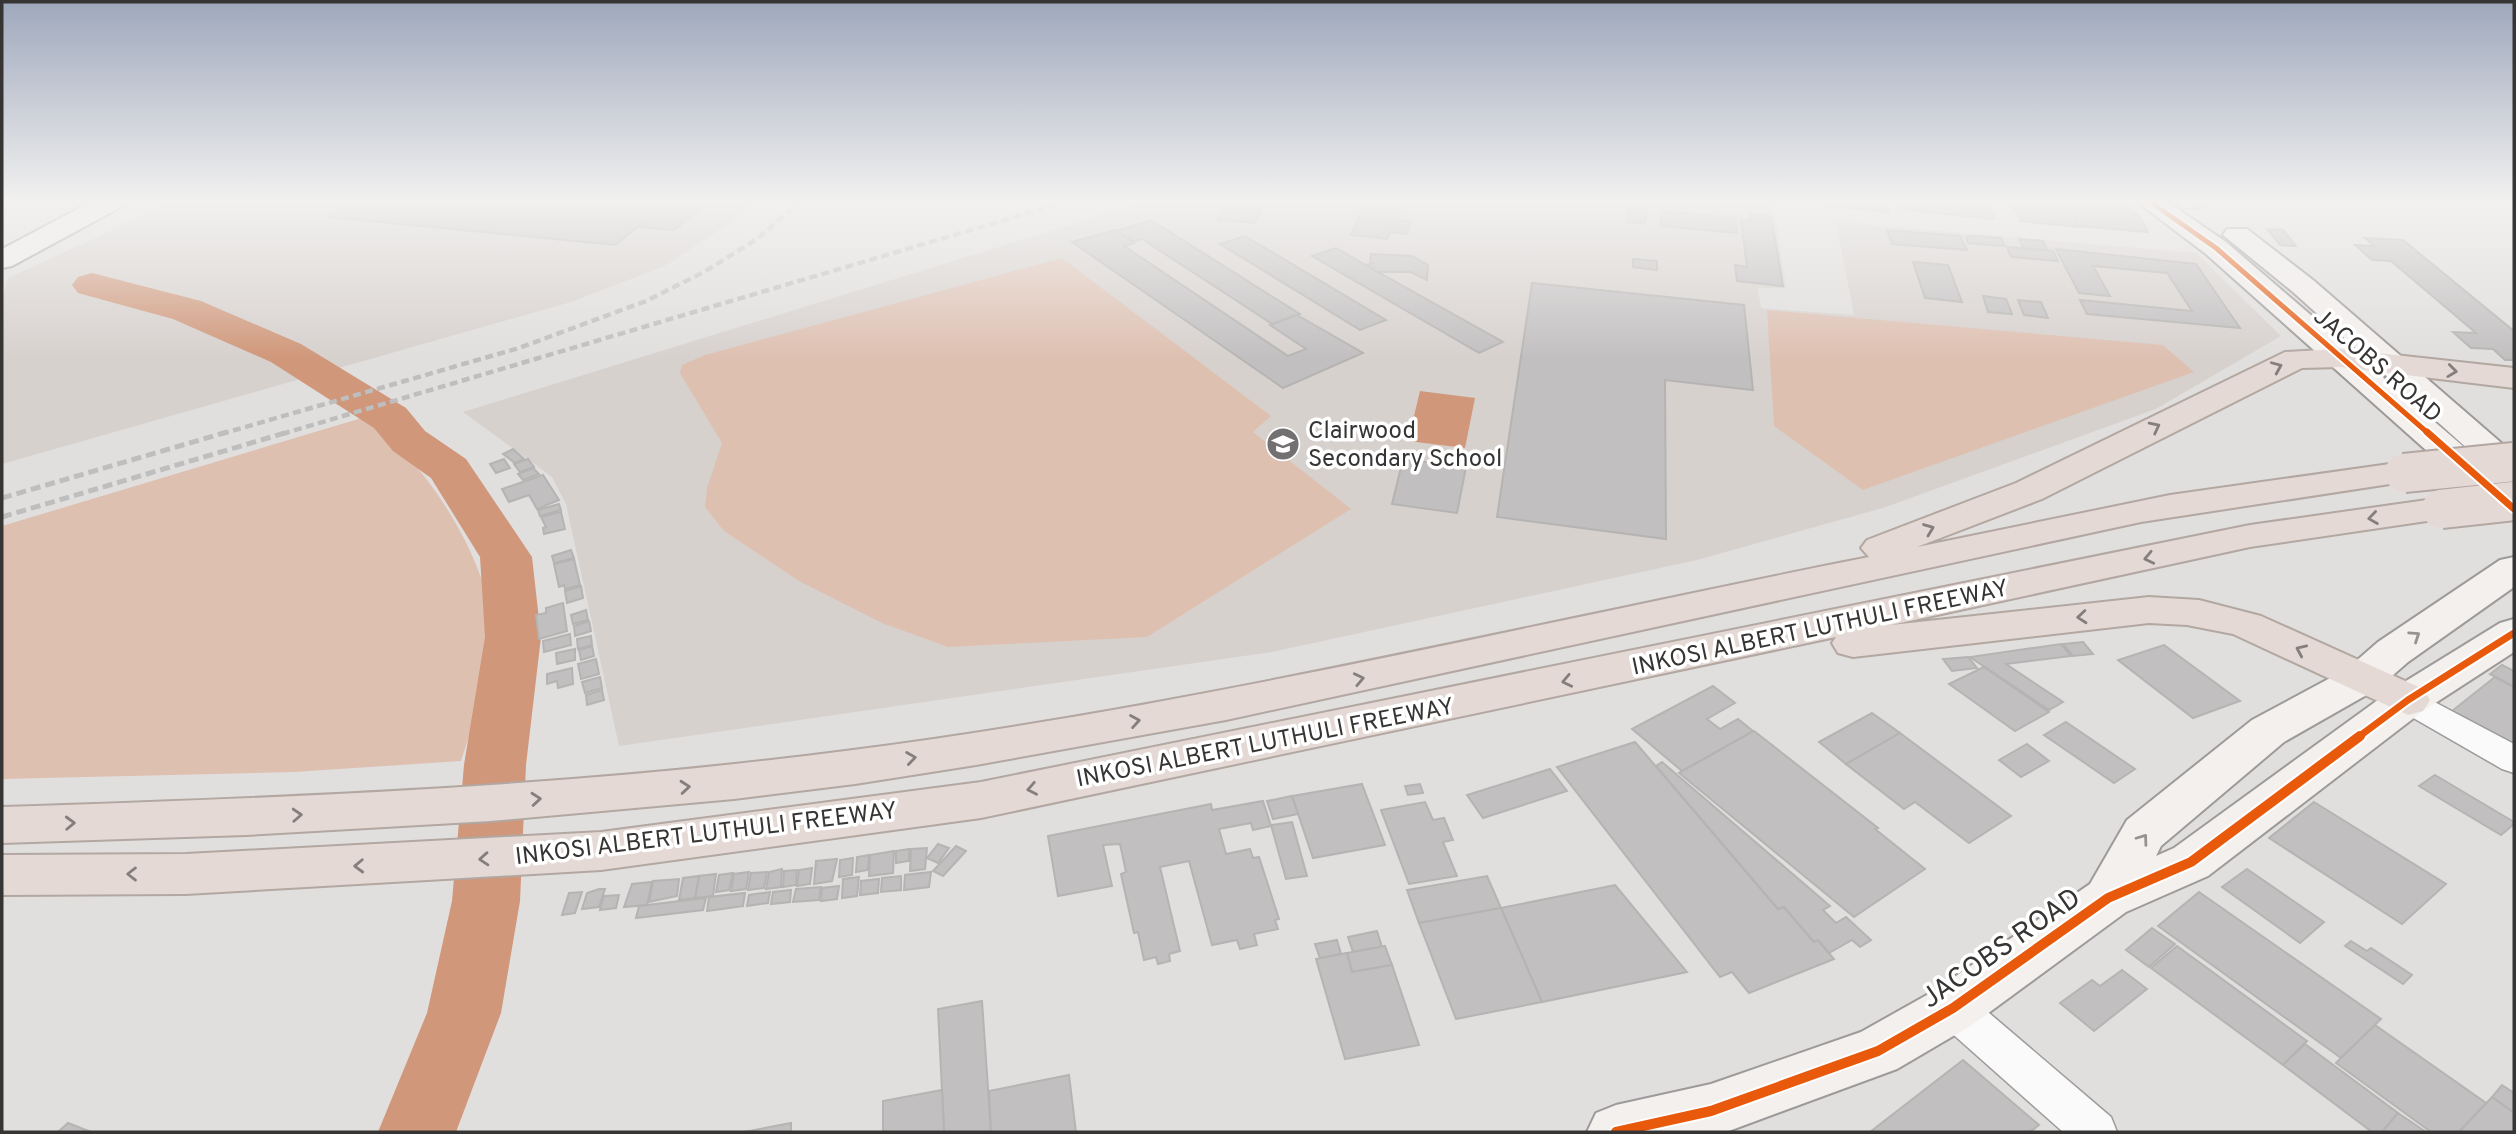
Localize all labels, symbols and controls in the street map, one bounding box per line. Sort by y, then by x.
street label: JACOBS ROAD [2306,303,2447,430]
one-way arrow [2270,362,2282,376]
one-way arrow [2446,363,2458,378]
place label: Clairwood Secondary School [1308,417,1502,475]
one-way arrow [2148,422,2160,436]
school or university icon: Clairwood Secondary School [1264,425,1302,463]
one-way arrow [2367,511,2379,526]
one-way arrow [1922,524,1934,538]
one-way arrow [2143,549,2155,564]
street label: INKOSI ALBERT LUTHULI FREEWAY [1629,574,2012,684]
one-way arrow [2076,609,2087,624]
one-way arrow [2407,632,2420,644]
one-way arrow [2296,644,2309,658]
one-way arrow [1561,672,1573,687]
one-way arrow [1353,673,1365,688]
street label: INKOSI ALBERT LUTHULI FREEWAY [1074,693,1457,795]
one-way arrow [1129,714,1141,729]
one-way arrow [905,751,916,766]
one-way arrow [680,780,691,795]
one-way arrow [1026,781,1038,796]
one-way arrow [530,792,542,807]
street label: INKOSI ALBERT LUTHULI FREEWAY [514,797,899,873]
one-way arrow [292,808,303,823]
one-way arrow [65,815,76,831]
one-way arrow [2135,834,2147,847]
one-way arrow [479,851,490,866]
one-way arrow [353,859,364,874]
one-way arrow [126,866,136,882]
street label: JACOBS ROAD [1915,881,2089,1018]

